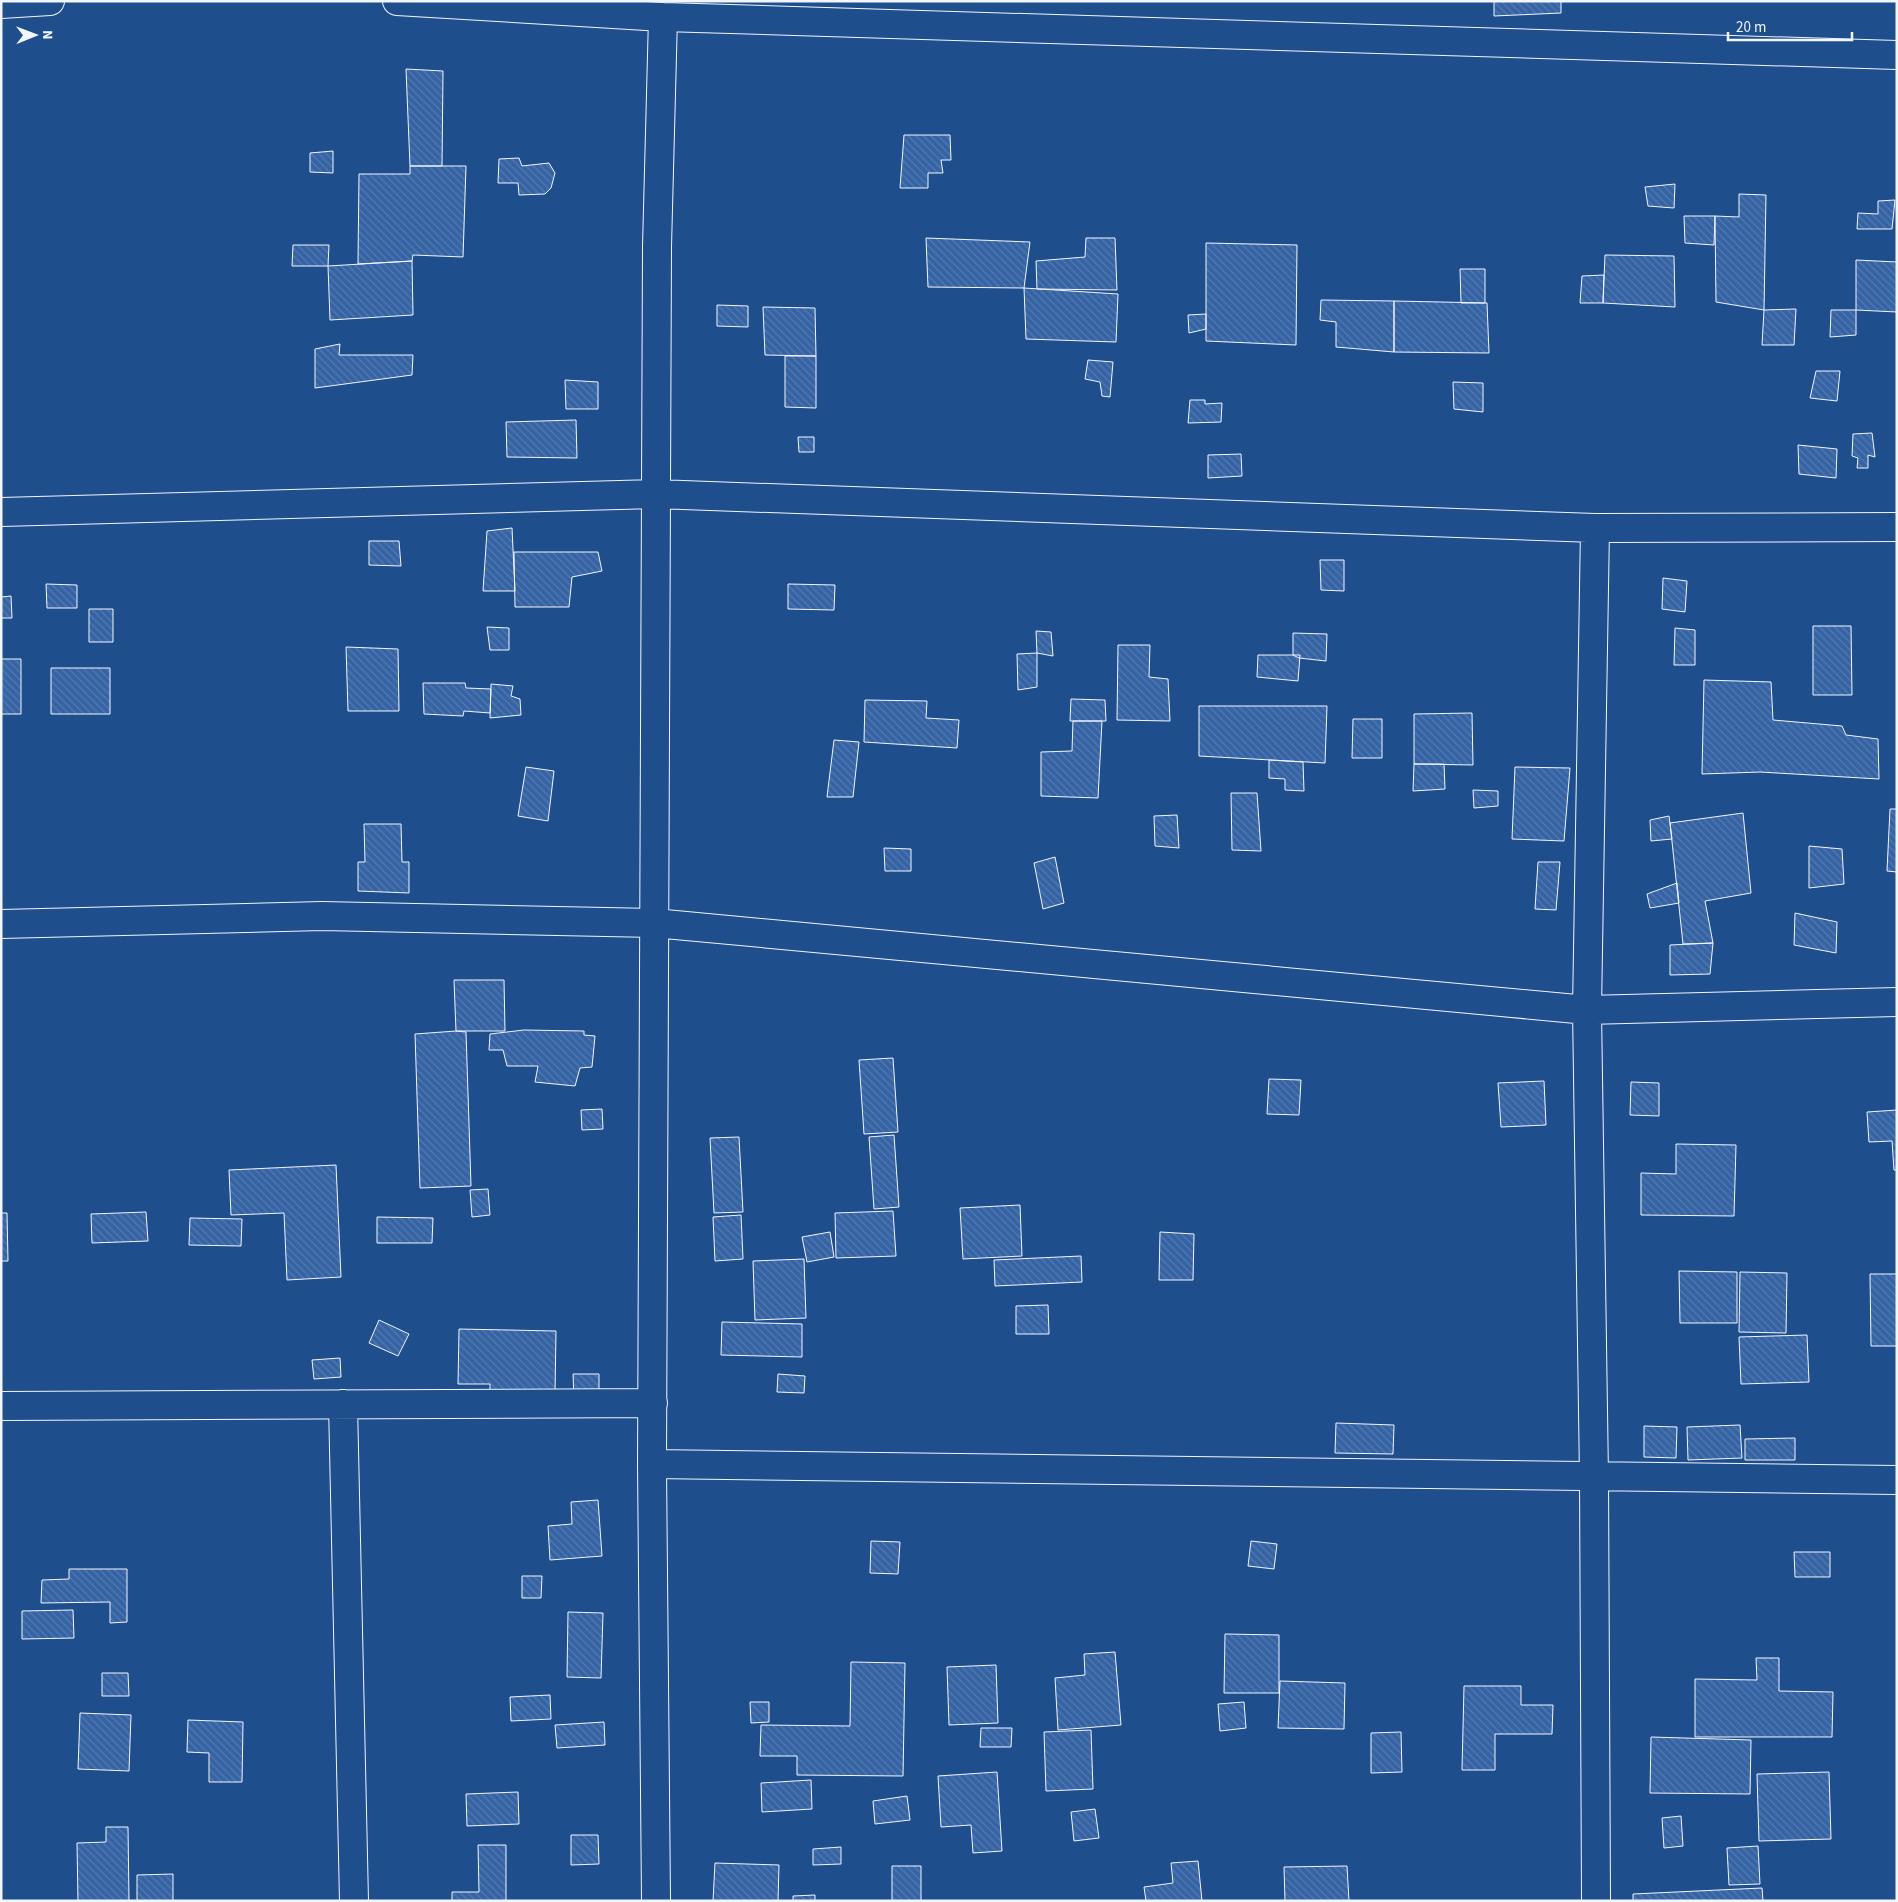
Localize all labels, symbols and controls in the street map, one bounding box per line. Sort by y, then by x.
north arrow [10,10,60,60]
scale bar [1728,10,1852,42]
text: 20 m [1736,17,1766,38]
text: N [37,30,57,40]

